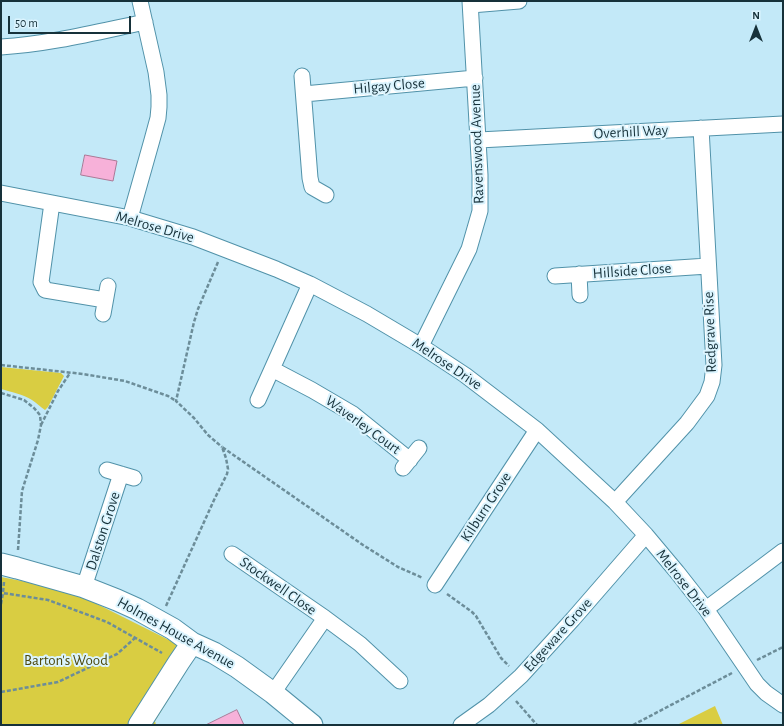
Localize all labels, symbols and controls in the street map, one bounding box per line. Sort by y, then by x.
scale bar [10,8,133,34]
north arrow [736,8,776,48]
text: N [752,10,760,21]
text: 50 m [15,17,38,29]
street label: Hilgay Close [353,74,425,98]
street label: Ravenswood Avenue [466,84,488,204]
street label: Overhill Way [593,121,669,143]
street label: Melrose Drive [114,207,196,247]
street label: Hillside Close [592,259,672,283]
street label: Redgrave Rise [700,291,720,373]
street label: Melrose Drive [409,334,485,394]
street label: Waverley Court [322,392,404,458]
street label: Kilburn Grove [457,469,515,545]
street label: Dalston Grove [82,489,124,573]
street label: Melrose Drive [652,546,716,620]
street label: Stockwell Close [236,553,320,619]
street label: Holmes House Avenue [114,593,238,673]
street label: Edgeware Grove [520,594,596,676]
park label: Barton's Wood [24,651,108,669]

